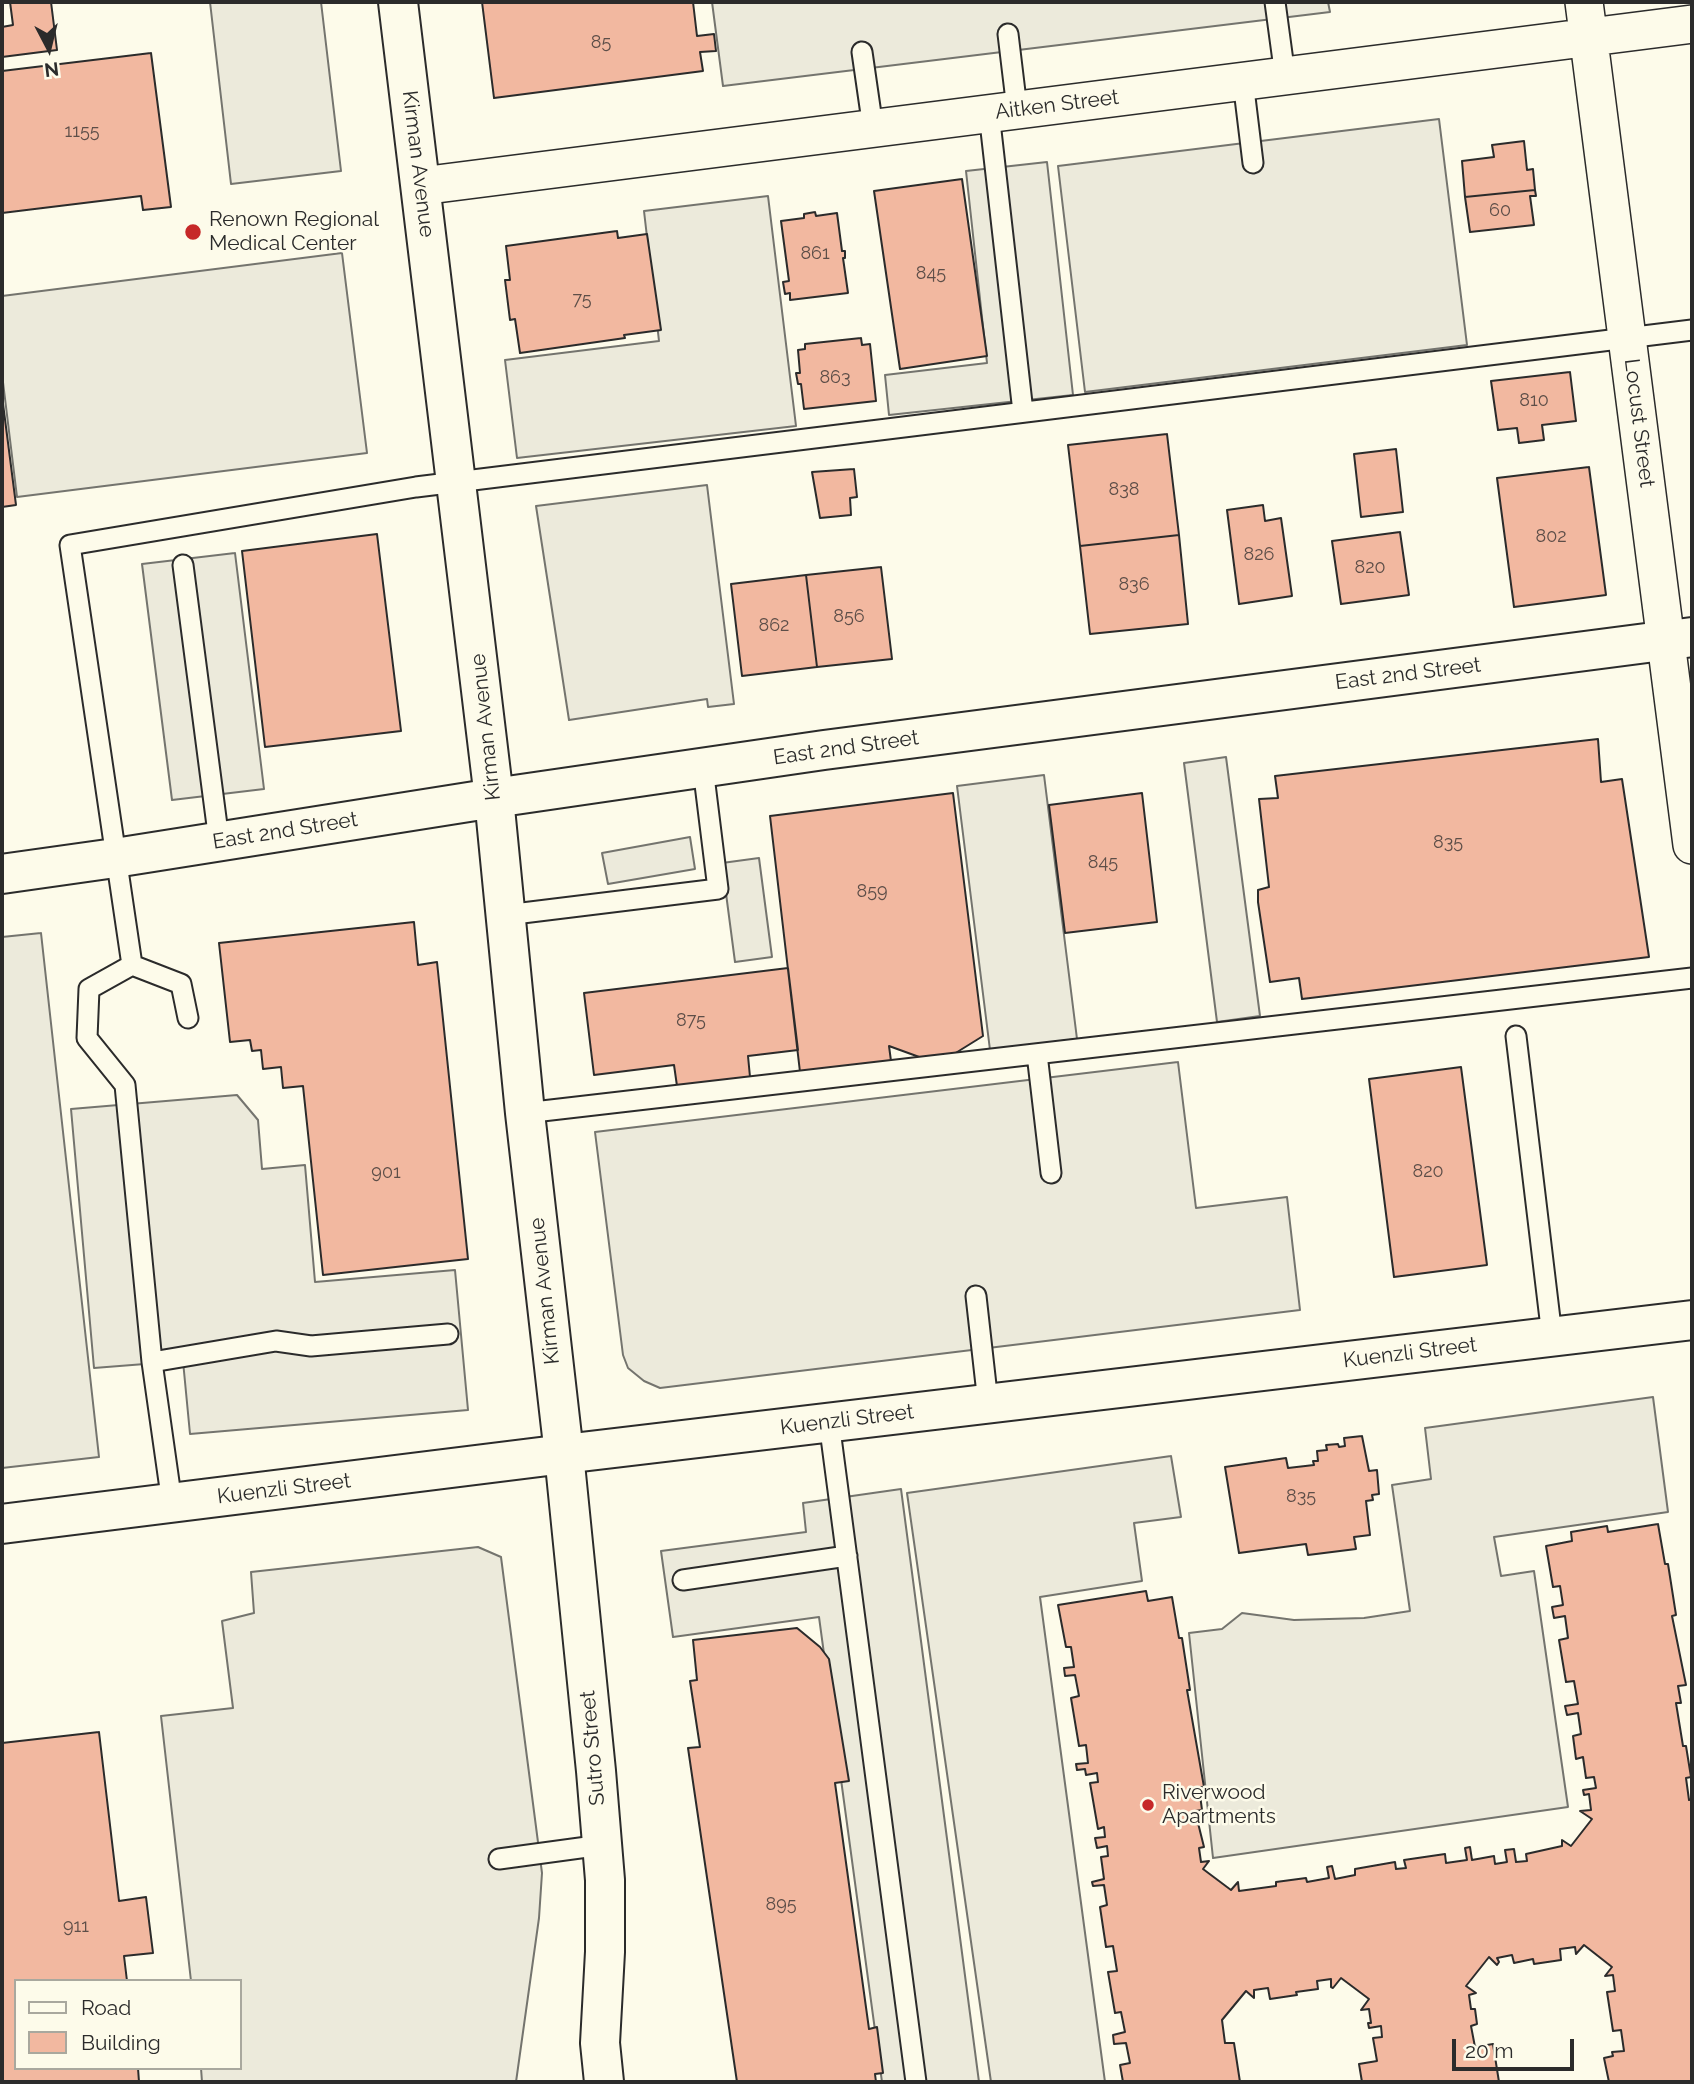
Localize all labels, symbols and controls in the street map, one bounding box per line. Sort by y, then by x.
north arrow [14,14,84,84]
house number: 85 [591,32,611,54]
text: N [43,58,60,82]
street label: Aitken Street [994,85,1120,125]
street label: Kirman Avenue [397,89,439,239]
house number: 1155 [64,121,100,143]
house number: 60 [1489,200,1511,222]
place label: Renown Regional Medical Center [209,207,379,257]
marker: Renown Regional Medical Center [183,222,203,242]
house number: 861 [800,243,830,265]
house number: 845 [916,263,946,285]
house number: 75 [572,289,592,311]
street label: Locust Street [1619,357,1659,489]
house number: 863 [819,367,851,389]
house number: 810 [1519,390,1549,412]
house number: 838 [1109,479,1139,501]
house number: 802 [1535,526,1567,548]
house number: 826 [1244,544,1274,566]
house number: 820 [1354,557,1386,579]
house number: 836 [1118,574,1150,596]
house number: 856 [833,606,865,628]
house number: 862 [759,615,789,637]
street label: Kirman Avenue [466,652,506,802]
street label: East 2nd Street [1334,653,1482,695]
street label: East 2nd Street [772,725,920,771]
street label: East 2nd Street [211,807,359,855]
house number: 835 [1433,832,1463,854]
house number: 845 [1088,852,1118,874]
house number: 859 [856,881,888,903]
house number: 875 [676,1010,706,1032]
house number: 820 [1412,1161,1444,1183]
house number: 901 [371,1162,401,1184]
street label: Kirman Avenue [525,1216,565,1366]
street label: Kuenzli Street [1342,1332,1478,1374]
street label: Kuenzli Street [779,1399,915,1441]
street label: Kuenzli Street [216,1468,352,1510]
house number: 835 [1286,1486,1316,1508]
street label: Sutro Street [575,1689,611,1807]
place label: Riverwood Apartments [1162,1780,1276,1830]
marker: Riverwood Apartments [1140,1797,1156,1813]
house number: 895 [765,1894,797,1916]
house number: 911 [63,1916,89,1938]
legend [14,1979,242,2070]
text: Road [81,1995,131,2020]
scale bar [1456,2024,1578,2068]
text: Building [81,2030,161,2055]
text: 20 m [1465,2038,1513,2063]

